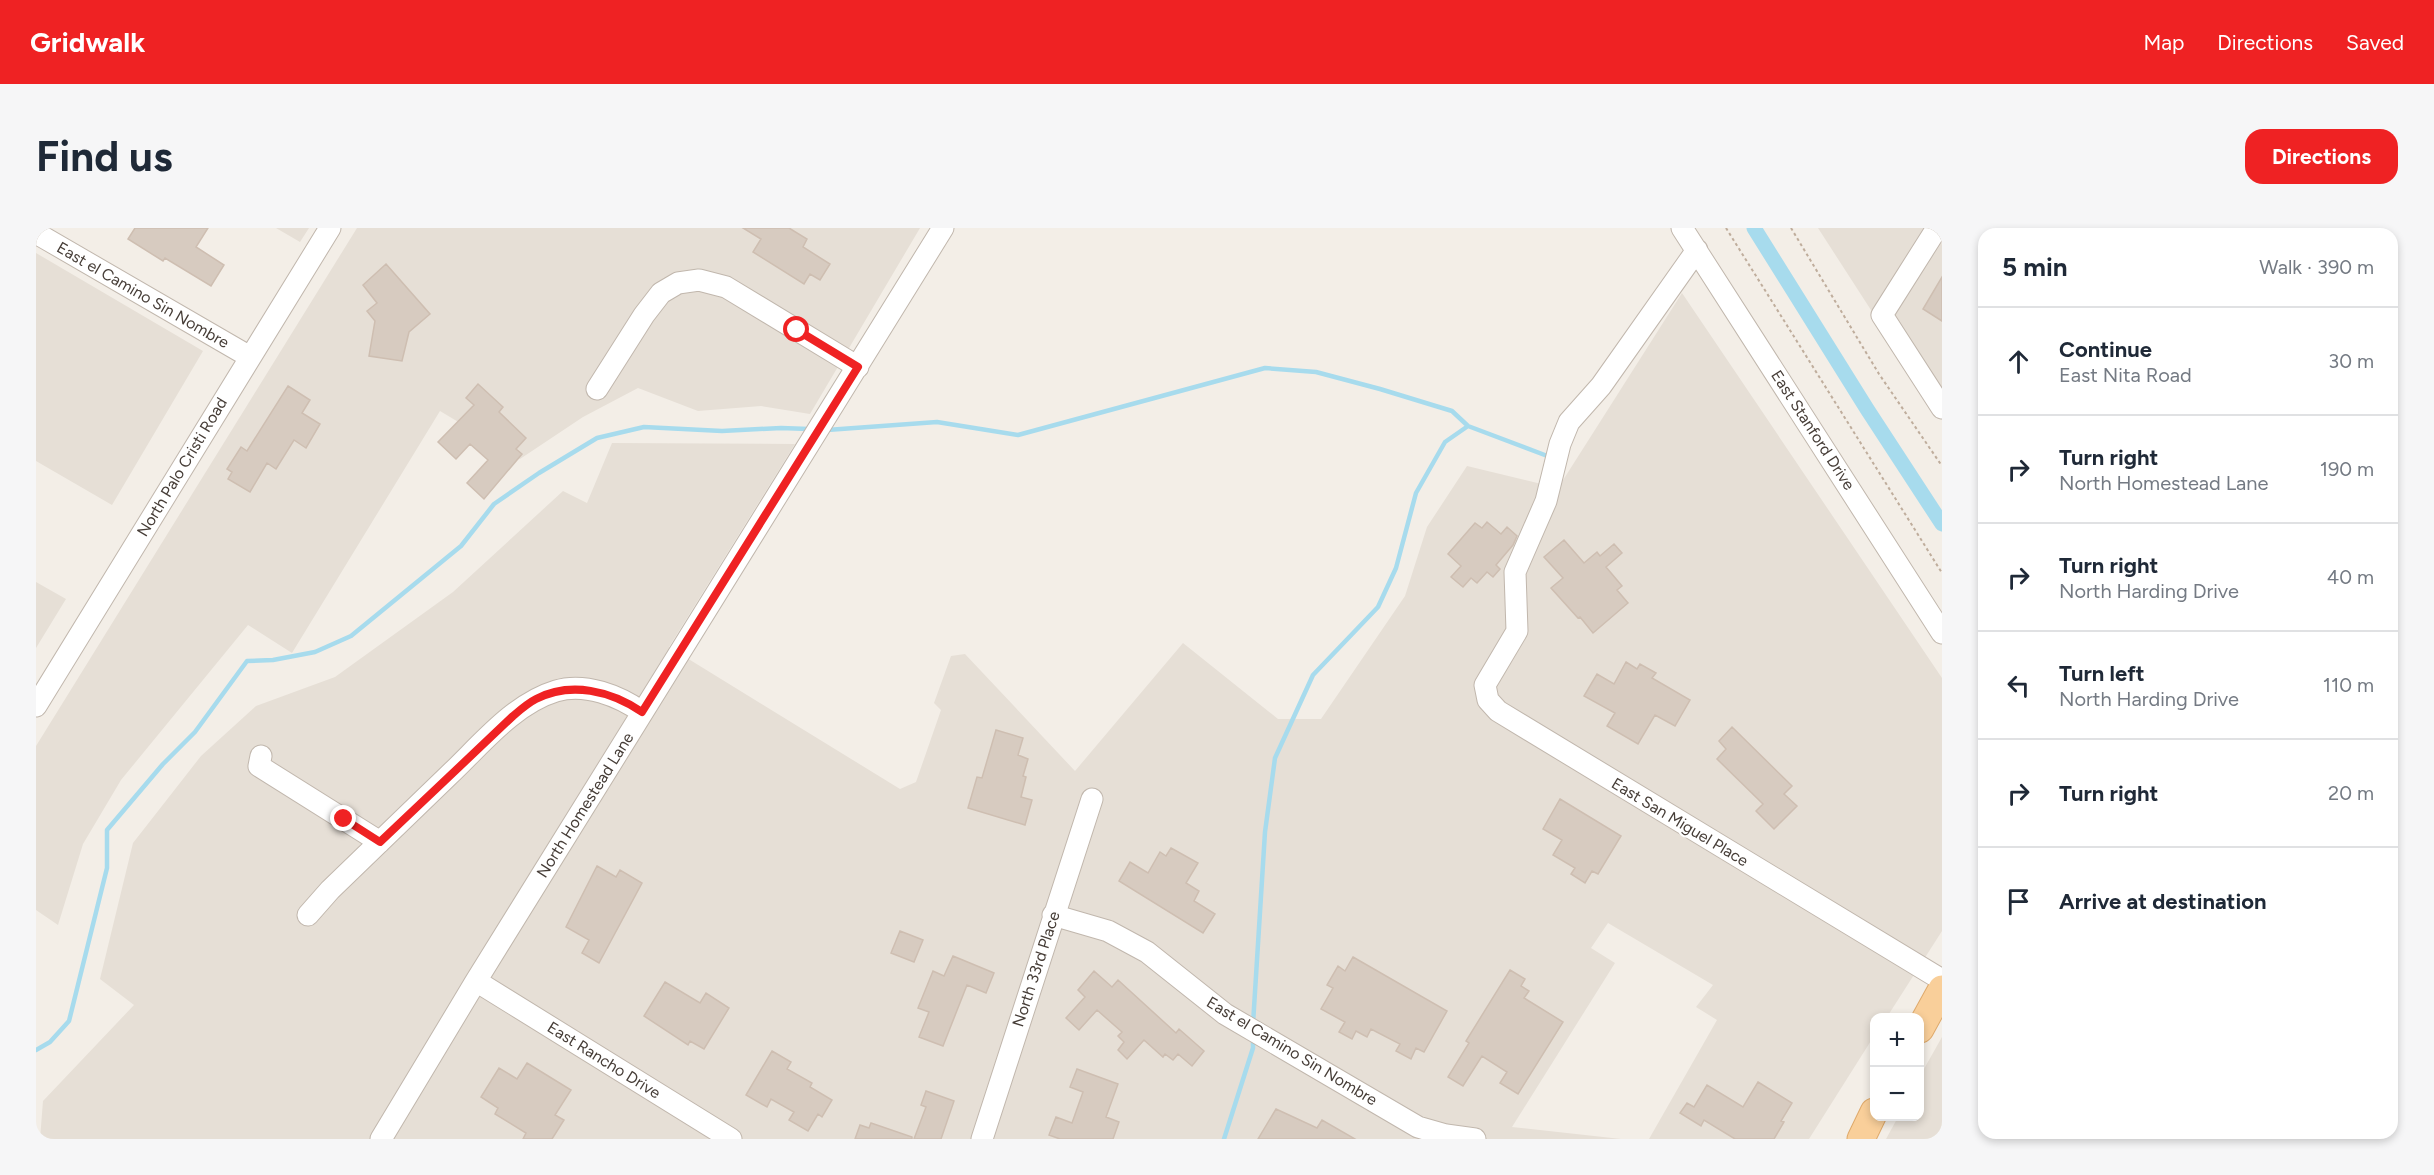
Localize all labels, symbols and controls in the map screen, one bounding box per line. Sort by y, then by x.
text: Gridwalk [30,25,145,59]
text: Map [2143,30,2184,55]
text: Directions [2217,30,2313,55]
text: Saved [2346,30,2404,55]
button: Directions [2245,129,2398,184]
text: Find us [36,131,173,182]
street label: East el Camino Sin Nombre [54,238,233,352]
text: 5 min [2002,251,2068,283]
text: Walk · 390 m [2259,255,2374,279]
route start [783,316,809,342]
text: Continue [2059,336,2152,363]
icon: ahead [2002,345,2035,378]
text: 30 m [2328,349,2374,373]
text: East Nita Road [2059,363,2192,387]
street label: East Stanford Drive [1767,367,1859,494]
street label: North Palo Cristi Road [133,394,231,540]
text: Turn right [2059,444,2158,471]
icon: right [2002,453,2035,486]
text: 190 m [2320,457,2374,481]
text: North Homestead Lane [2059,471,2268,495]
text: Turn right [2059,552,2158,579]
icon: right [2002,561,2035,594]
text: 40 m [2327,565,2374,589]
text: North Harding Drive [2059,579,2239,603]
text: Turn left [2059,660,2145,687]
icon: left [2002,669,2035,702]
text: 110 m [2323,673,2374,697]
text: North Harding Drive [2059,687,2239,711]
street label: North Homestead Lane [533,729,638,881]
street label: East San Miguel Place [1608,774,1752,870]
icon: right [2002,777,2035,810]
text: Turn right [2059,780,2158,807]
text: 20 m [2328,781,2374,805]
route end [330,805,356,831]
icon: arrive [2002,885,2035,918]
text: Arrive at destination [2059,888,2267,915]
street label: North 33rd Place [1008,909,1064,1029]
street label: East el Camino Sin Nombre [1203,992,1381,1110]
map controls [1870,1013,1924,1121]
button: + [1870,1013,1924,1067]
street label: East Rancho Drive [544,1017,664,1103]
button: − [1870,1067,1924,1121]

